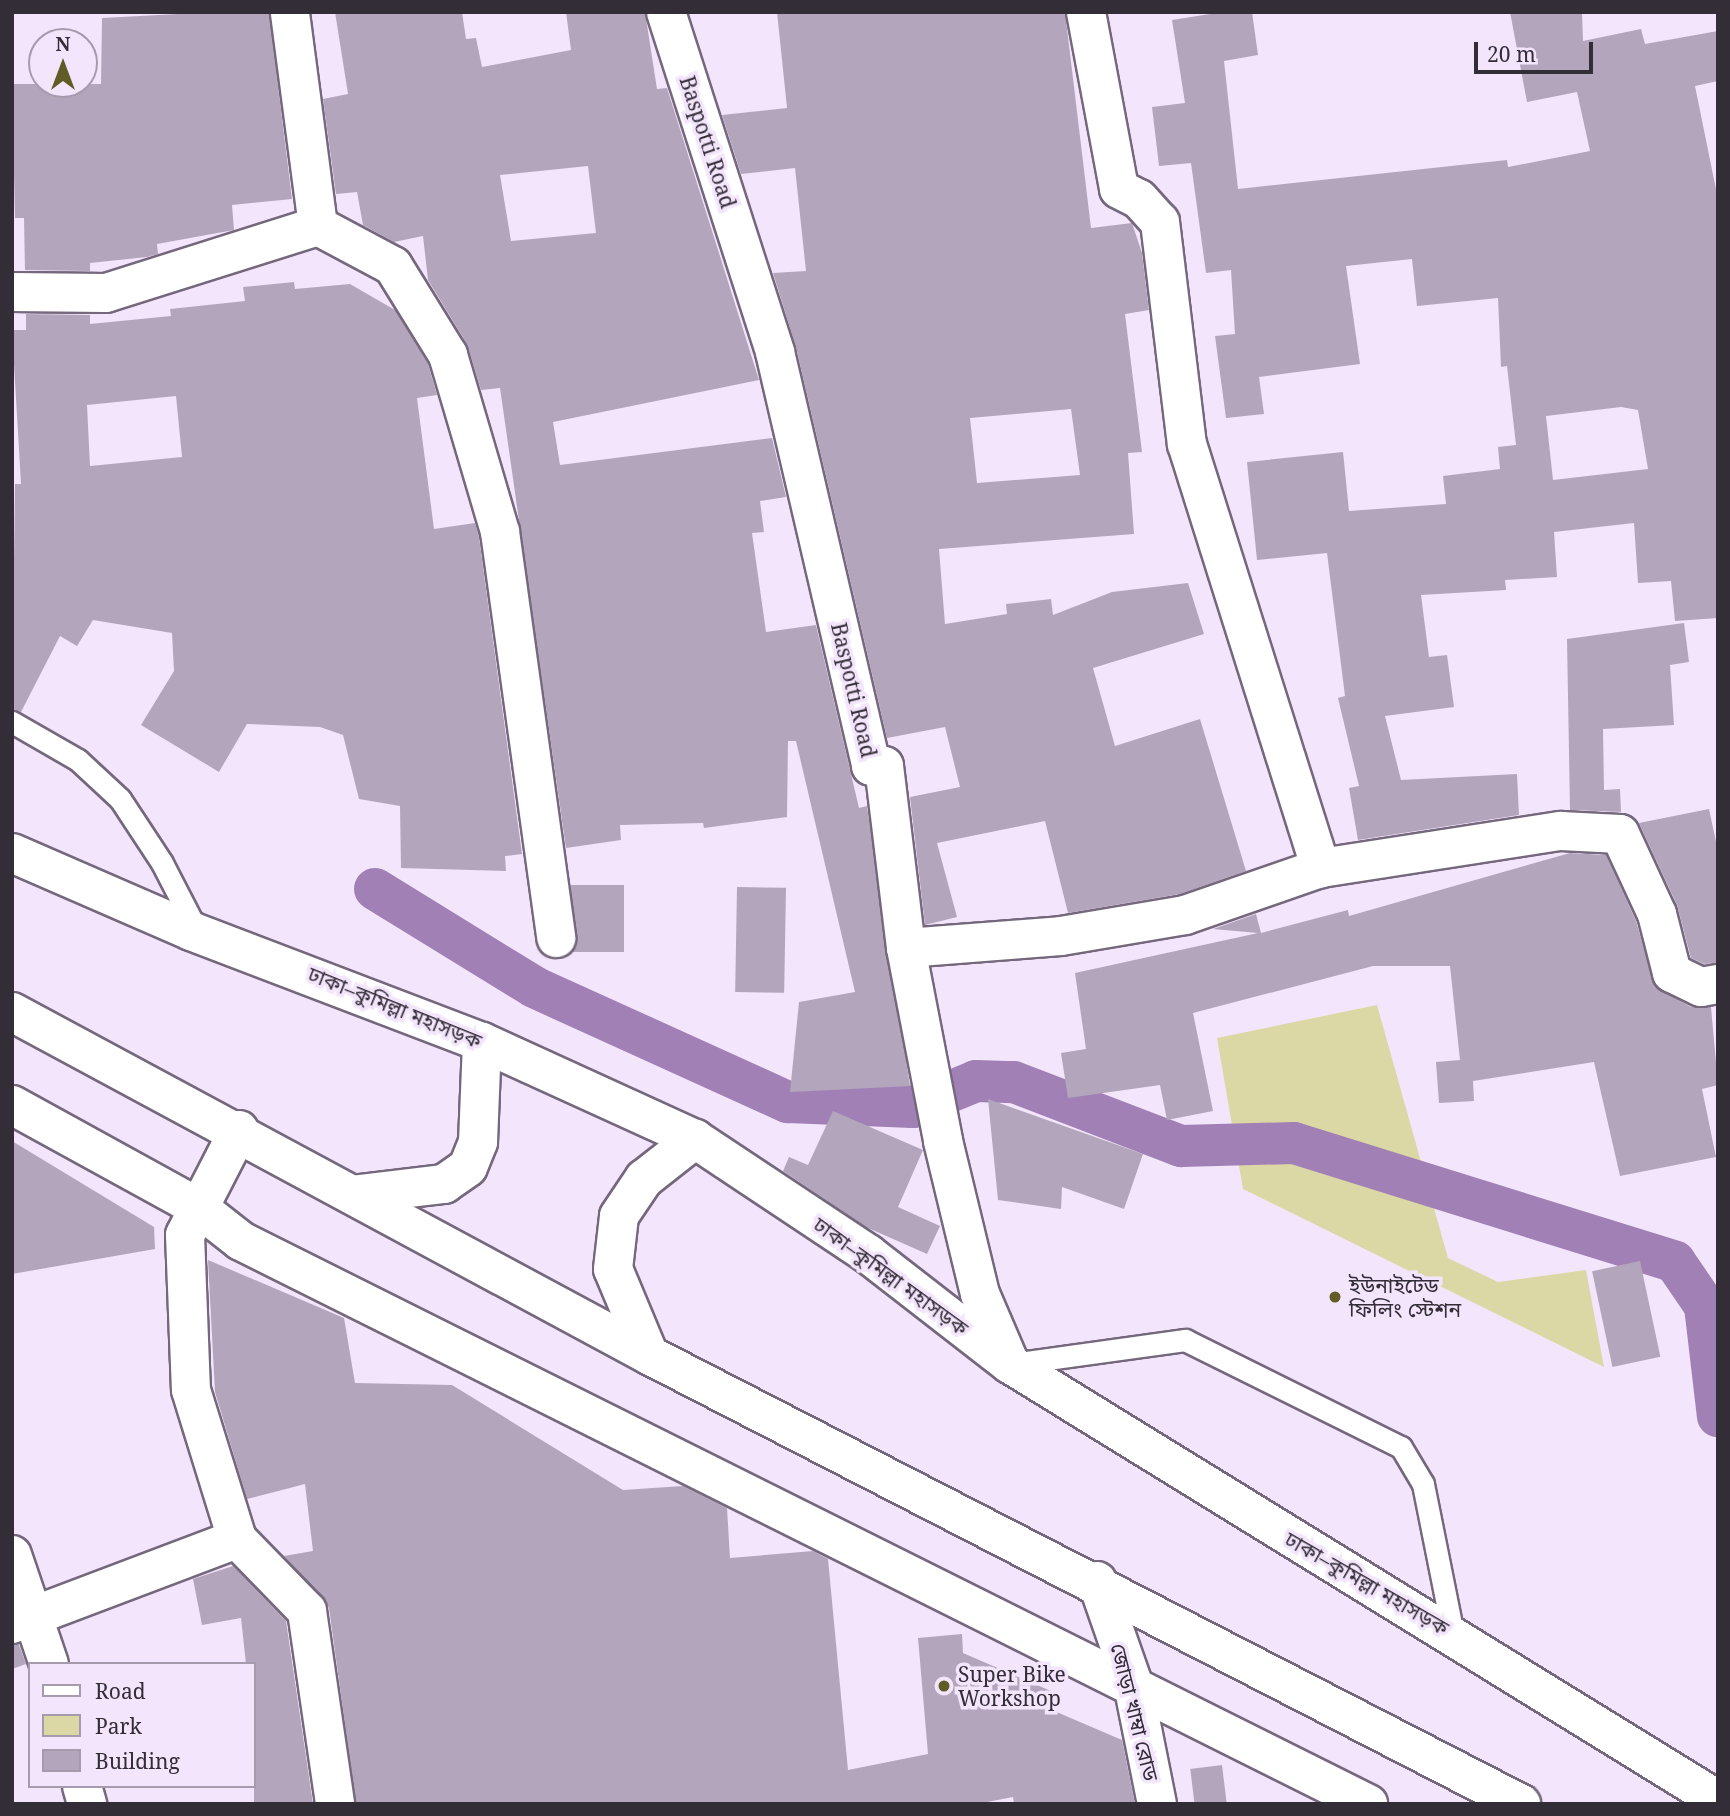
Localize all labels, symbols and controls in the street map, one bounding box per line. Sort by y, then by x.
north arrow [28,28,98,98]
scale bar [1478,28,1597,72]
text: N [56,31,70,57]
text: 20 m [1487,40,1536,68]
street label: Baspotti Road [675,73,741,211]
street label: Baspotti Road [826,620,882,760]
street label: ঢাকা–কুমিল্লা মহাসড়ক [304,961,486,1053]
street label: ঢাকা–কুমিল্লা মহাসড়ক [809,1211,973,1341]
place label: ইউনাইটেড ফিলিং স্টেশন [1349,1272,1461,1322]
marker: ইউনাইটেড ফিলিং স্টেশন [1327,1289,1343,1305]
street label: ঢাকা–কুমিল্লা মহাসড়ক [1281,1526,1453,1640]
street label: জোড়া খাম্বা রোড [1106,1641,1164,1783]
place label: Super Bike Workshop [958,1661,1066,1711]
legend [28,1662,256,1788]
text: Road [95,1677,146,1705]
marker: Super Bike Workshop [936,1678,952,1694]
text: Park [95,1712,142,1740]
text: Building [95,1747,180,1775]

